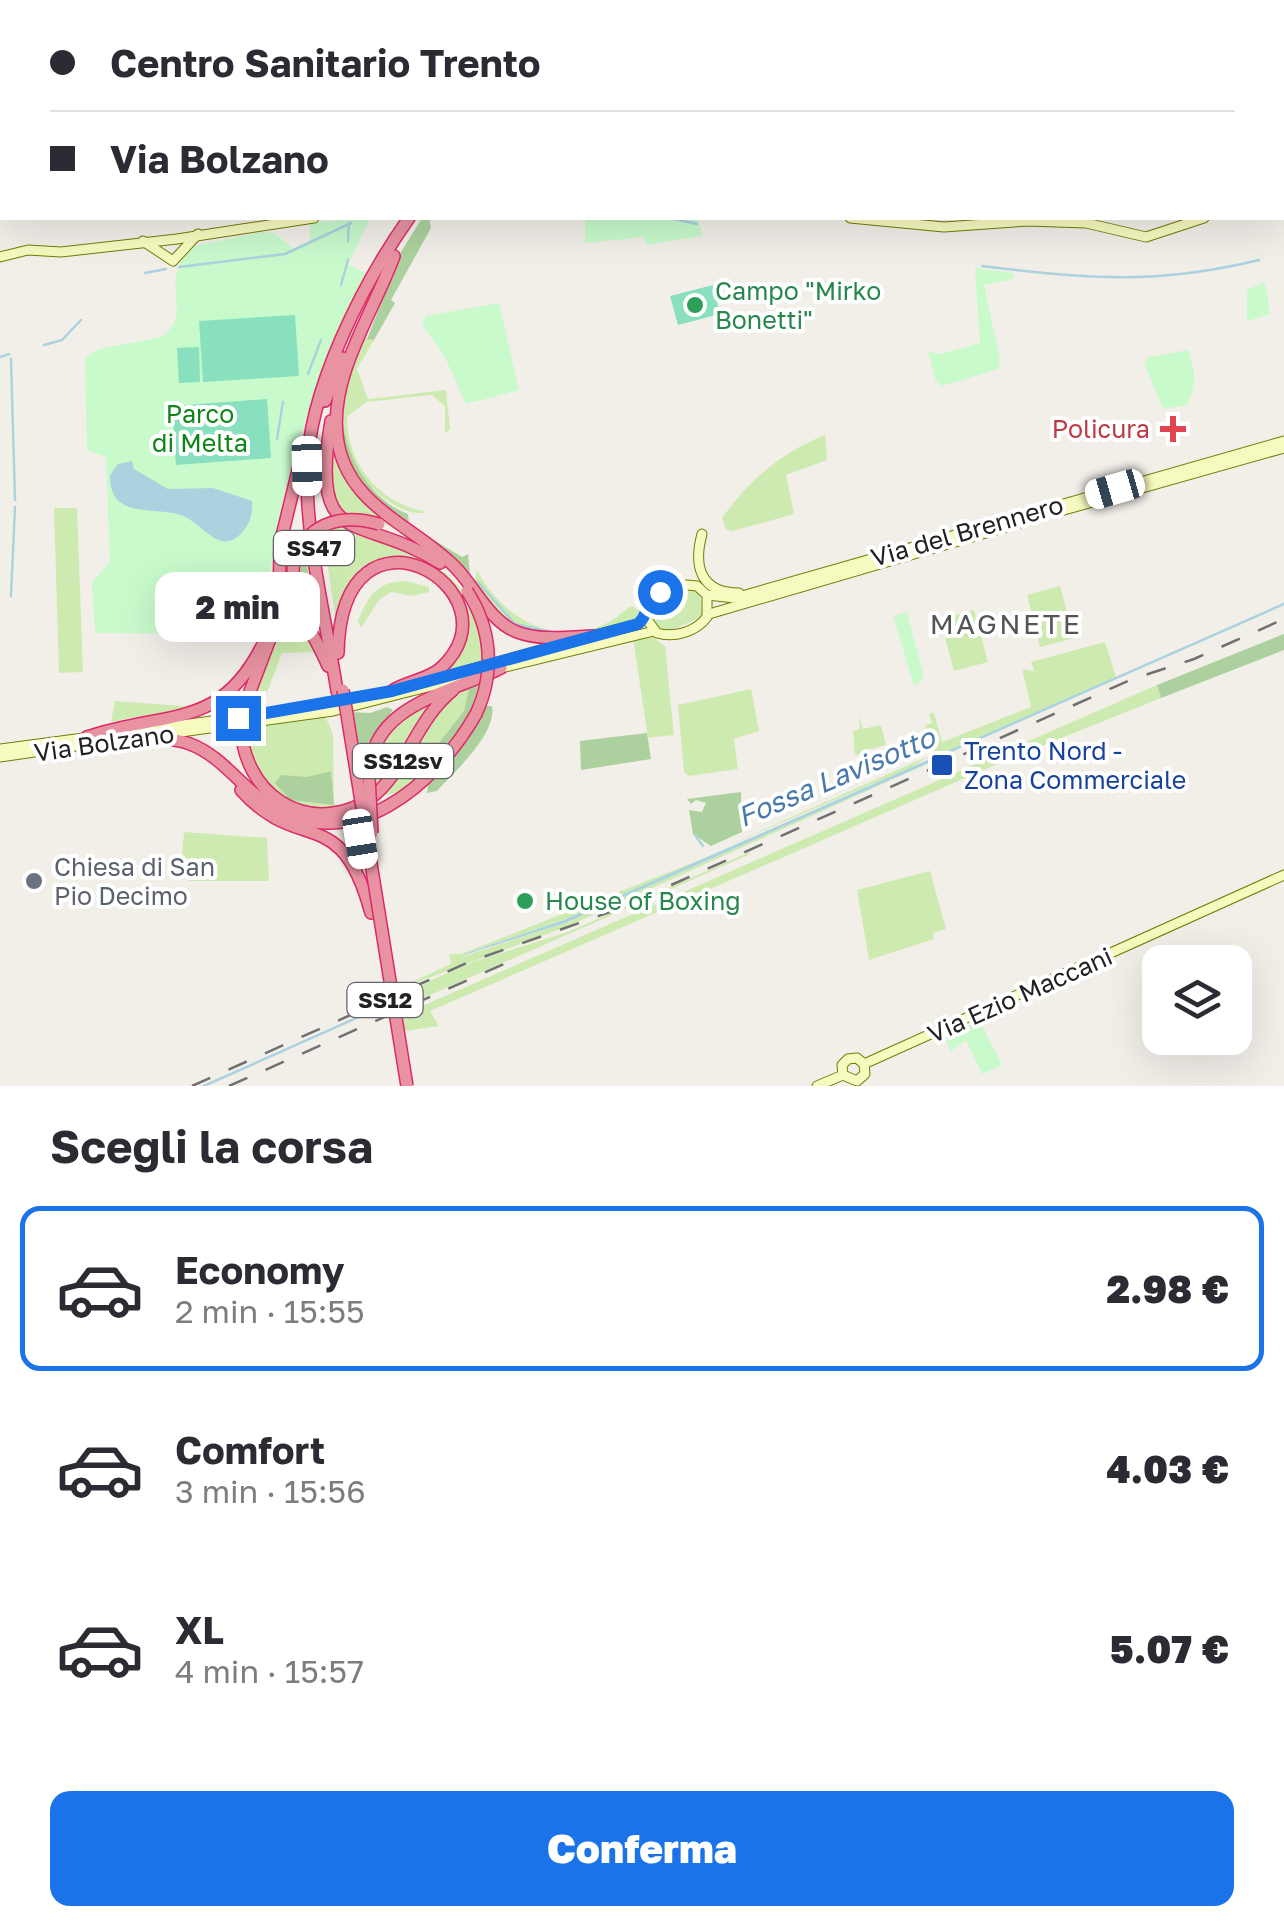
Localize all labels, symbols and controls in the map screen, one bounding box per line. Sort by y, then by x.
text: Centro Sanitario Trento [110,40,541,85]
text: Via Bolzano [110,136,329,181]
place label: Campo "Mirko Bonetti" [715,275,881,335]
marker: Campo "Mirko Bonetti" [684,294,706,316]
park label: Parco di Melta [152,398,248,458]
place label: Policura [1052,413,1150,444]
marker: Policura [1160,416,1186,442]
car [291,436,323,496]
car [1082,466,1148,512]
street label: Via del Brennero [867,488,1067,573]
road number: SS47 [274,531,354,565]
route start [638,570,683,615]
callout: 2 min [156,573,320,643]
text: 2 min [195,588,280,626]
district label: MAGNETE [930,607,1082,640]
route end [216,696,261,741]
street label: Via Bolzano [32,717,176,768]
water label: Fossa Lavisotto [732,719,941,833]
place label: Trento Nord - Zona Commerciale [964,735,1186,795]
road number: SS12sv [353,744,453,778]
marker: Trento Nord - Zona Commerciale [929,752,955,778]
car [340,807,380,871]
place label: Chiesa di San Pio Decimo [54,851,215,911]
marker: Chiesa di San Pio Decimo [23,870,45,892]
place label: House of Boxing [545,885,741,916]
marker: House of Boxing [514,890,536,912]
street label: Via Ezio Maccani [923,940,1117,1049]
map controls [1142,945,1252,1055]
button: layers [1142,945,1252,1055]
road number: SS12 [348,983,422,1017]
text: Scegli la corsa [50,1119,373,1173]
icon: car [55,1244,145,1334]
text: Economy [175,1247,344,1292]
text: 2.98 € [1106,1266,1229,1311]
text: 2 min · 15:55 [175,1292,365,1330]
icon: car [55,1424,145,1514]
text: Comfort [175,1427,325,1472]
text: 4.03 € [1106,1446,1229,1491]
text: 3 min · 15:56 [175,1472,366,1510]
icon: car [55,1604,145,1694]
text: XL [175,1607,224,1652]
text: 5.07 € [1110,1626,1229,1671]
text: 4 min · 15:57 [175,1652,364,1690]
button: Conferma [50,1791,1234,1906]

